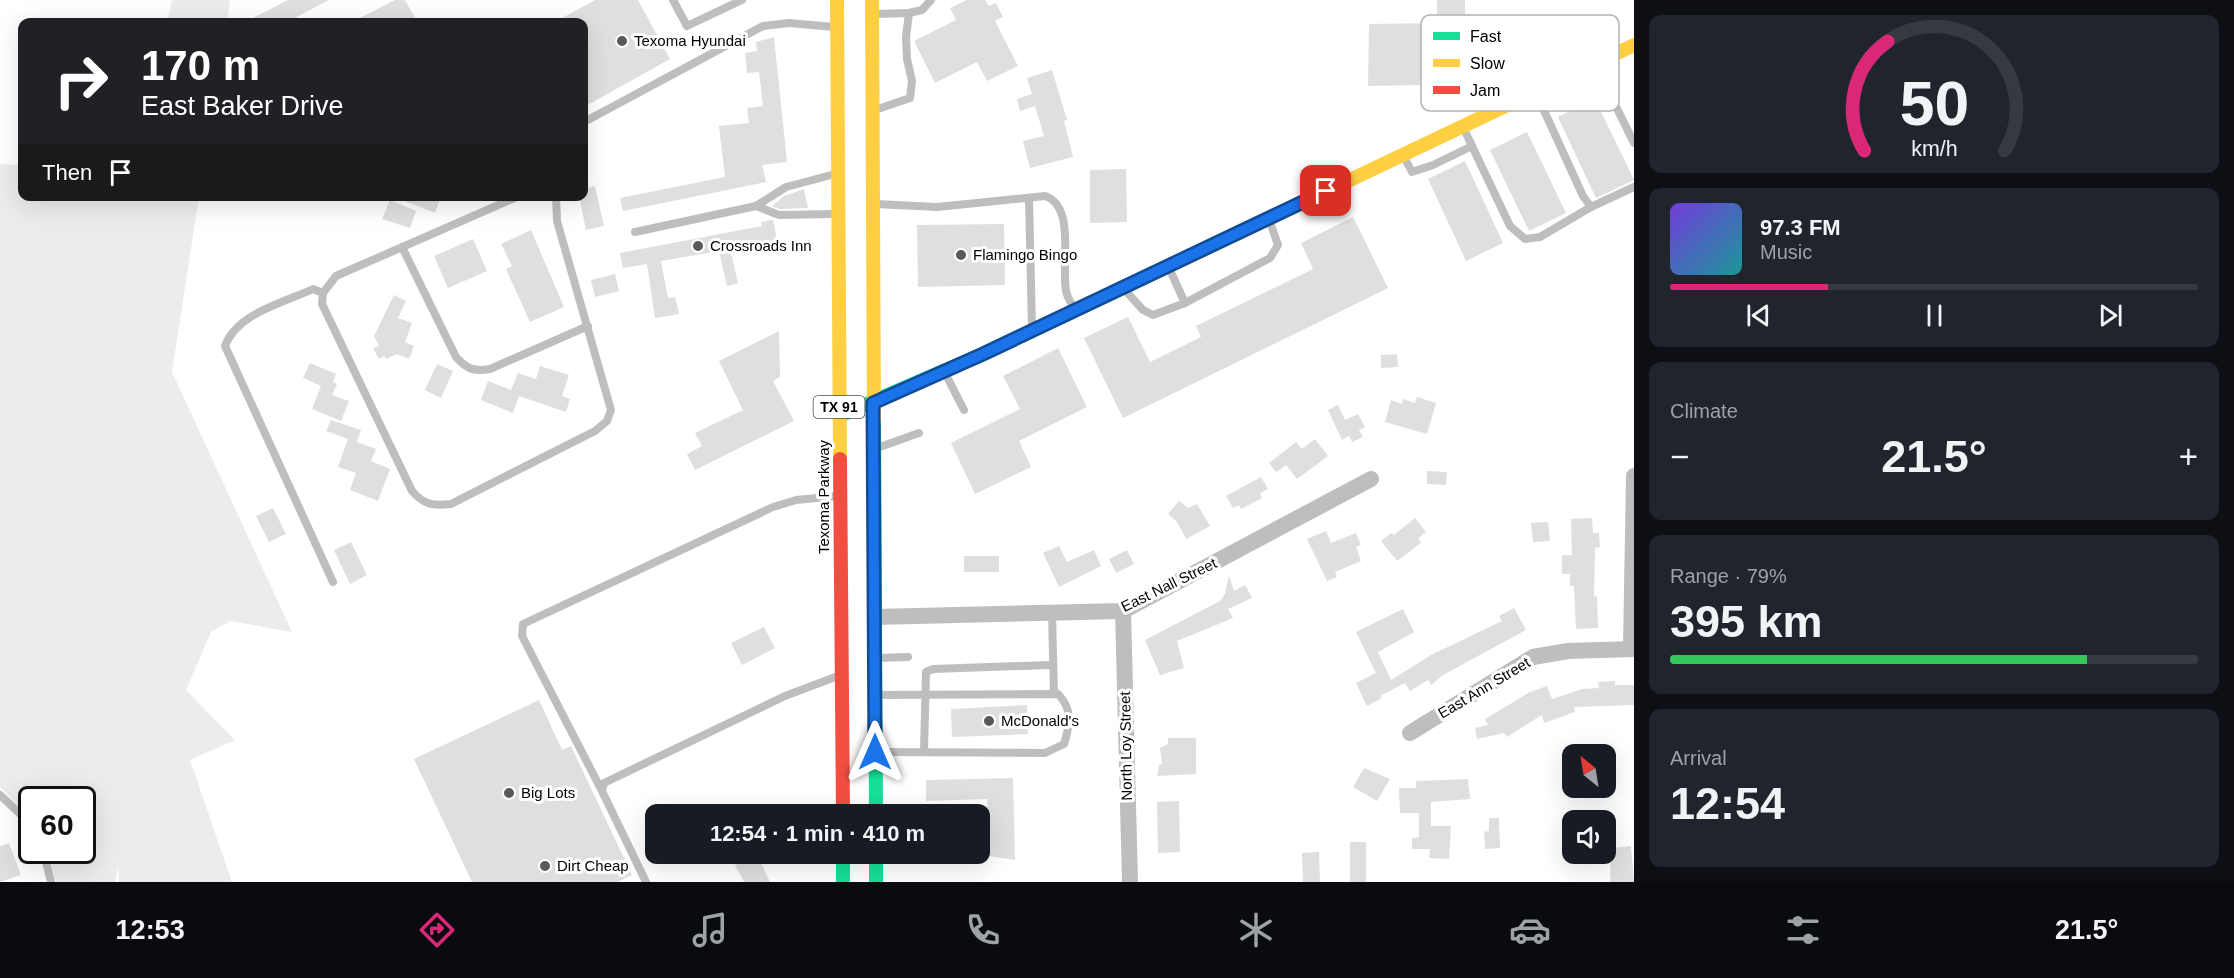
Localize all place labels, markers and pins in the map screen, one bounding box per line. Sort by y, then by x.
place label: Texoma Hyundai [634,32,746,49]
marker: Texoma Hyundai [615,34,629,48]
pin [1300,165,1351,216]
place label: Crossroads Inn [710,237,812,254]
marker: Crossroads Inn [691,239,705,253]
place label: Flamingo Bingo [973,246,1077,263]
marker: Flamingo Bingo [954,248,968,262]
place label: McDonald's [1001,712,1079,729]
marker: McDonald's [982,714,996,728]
place label: Big Lots [521,784,575,801]
marker: Big Lots [502,786,516,800]
place label: Dirt Cheap [557,857,629,874]
marker: Dirt Cheap [538,859,552,873]

